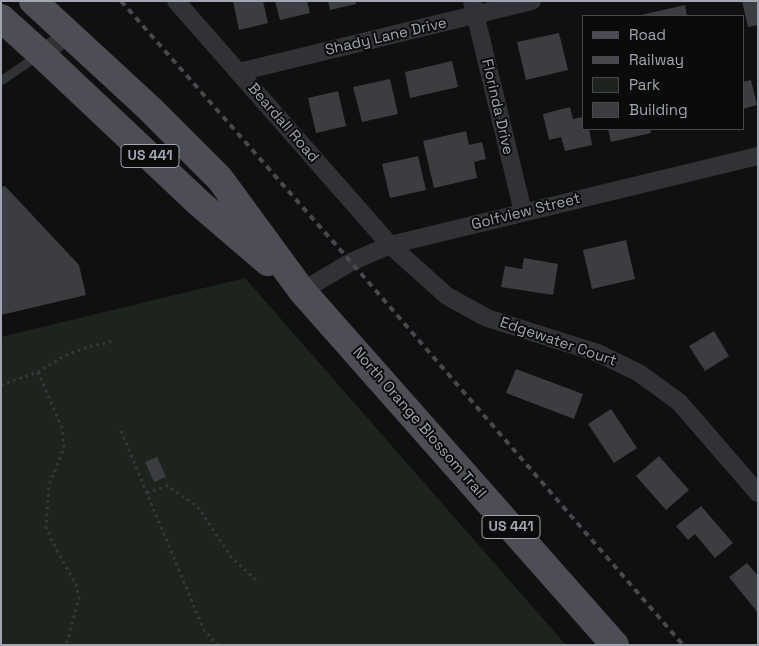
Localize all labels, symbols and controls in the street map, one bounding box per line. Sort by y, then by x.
street label: Shady Lane Drive [323,14,449,60]
legend [582,15,744,130]
text: Road [629,25,666,44]
text: Railway [629,50,684,69]
street label: Florinda Drive [477,57,517,157]
text: Park [629,75,660,94]
street label: Beardall Road [244,80,322,166]
text: Building [629,100,688,119]
road number: US 441 [121,144,179,168]
street label: Golfview Street [470,190,582,234]
street label: Edgewater Court [497,314,619,370]
street label: North Orange Blossom Trail [349,344,489,502]
road number: US 441 [482,516,540,538]

